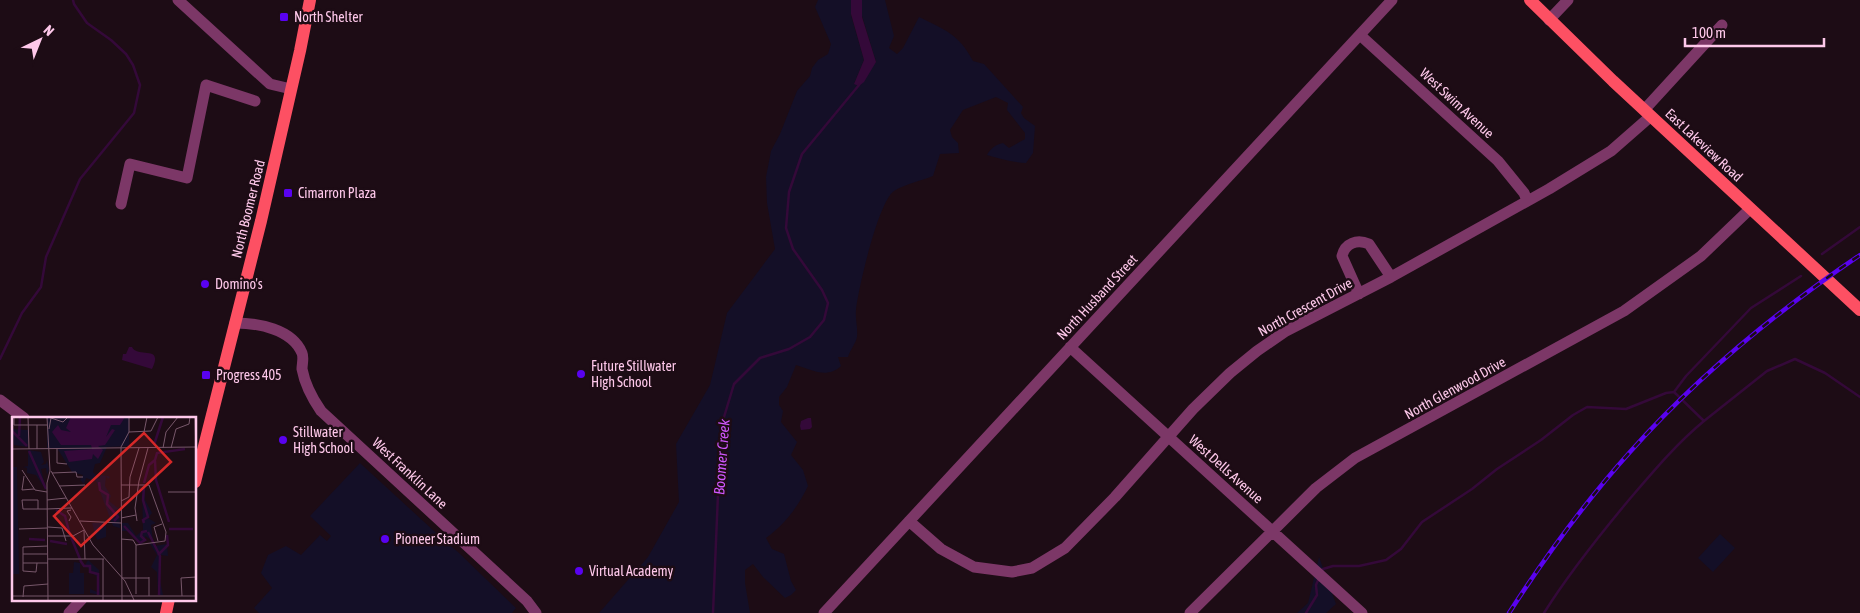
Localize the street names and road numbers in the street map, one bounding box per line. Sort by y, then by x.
street label: West Swim Avenue [1417,65,1497,141]
street label: East Lakeview Road [1662,105,1746,185]
street label: North Boomer Road [228,158,268,260]
street label: North Husband Street [1053,251,1141,343]
street label: North Crescent Drive [1255,275,1355,339]
street label: North Glenwood Drive [1402,354,1508,422]
street label: West Dells Avenue [1186,432,1266,506]
street label: West Franklin Lane [369,434,451,512]

